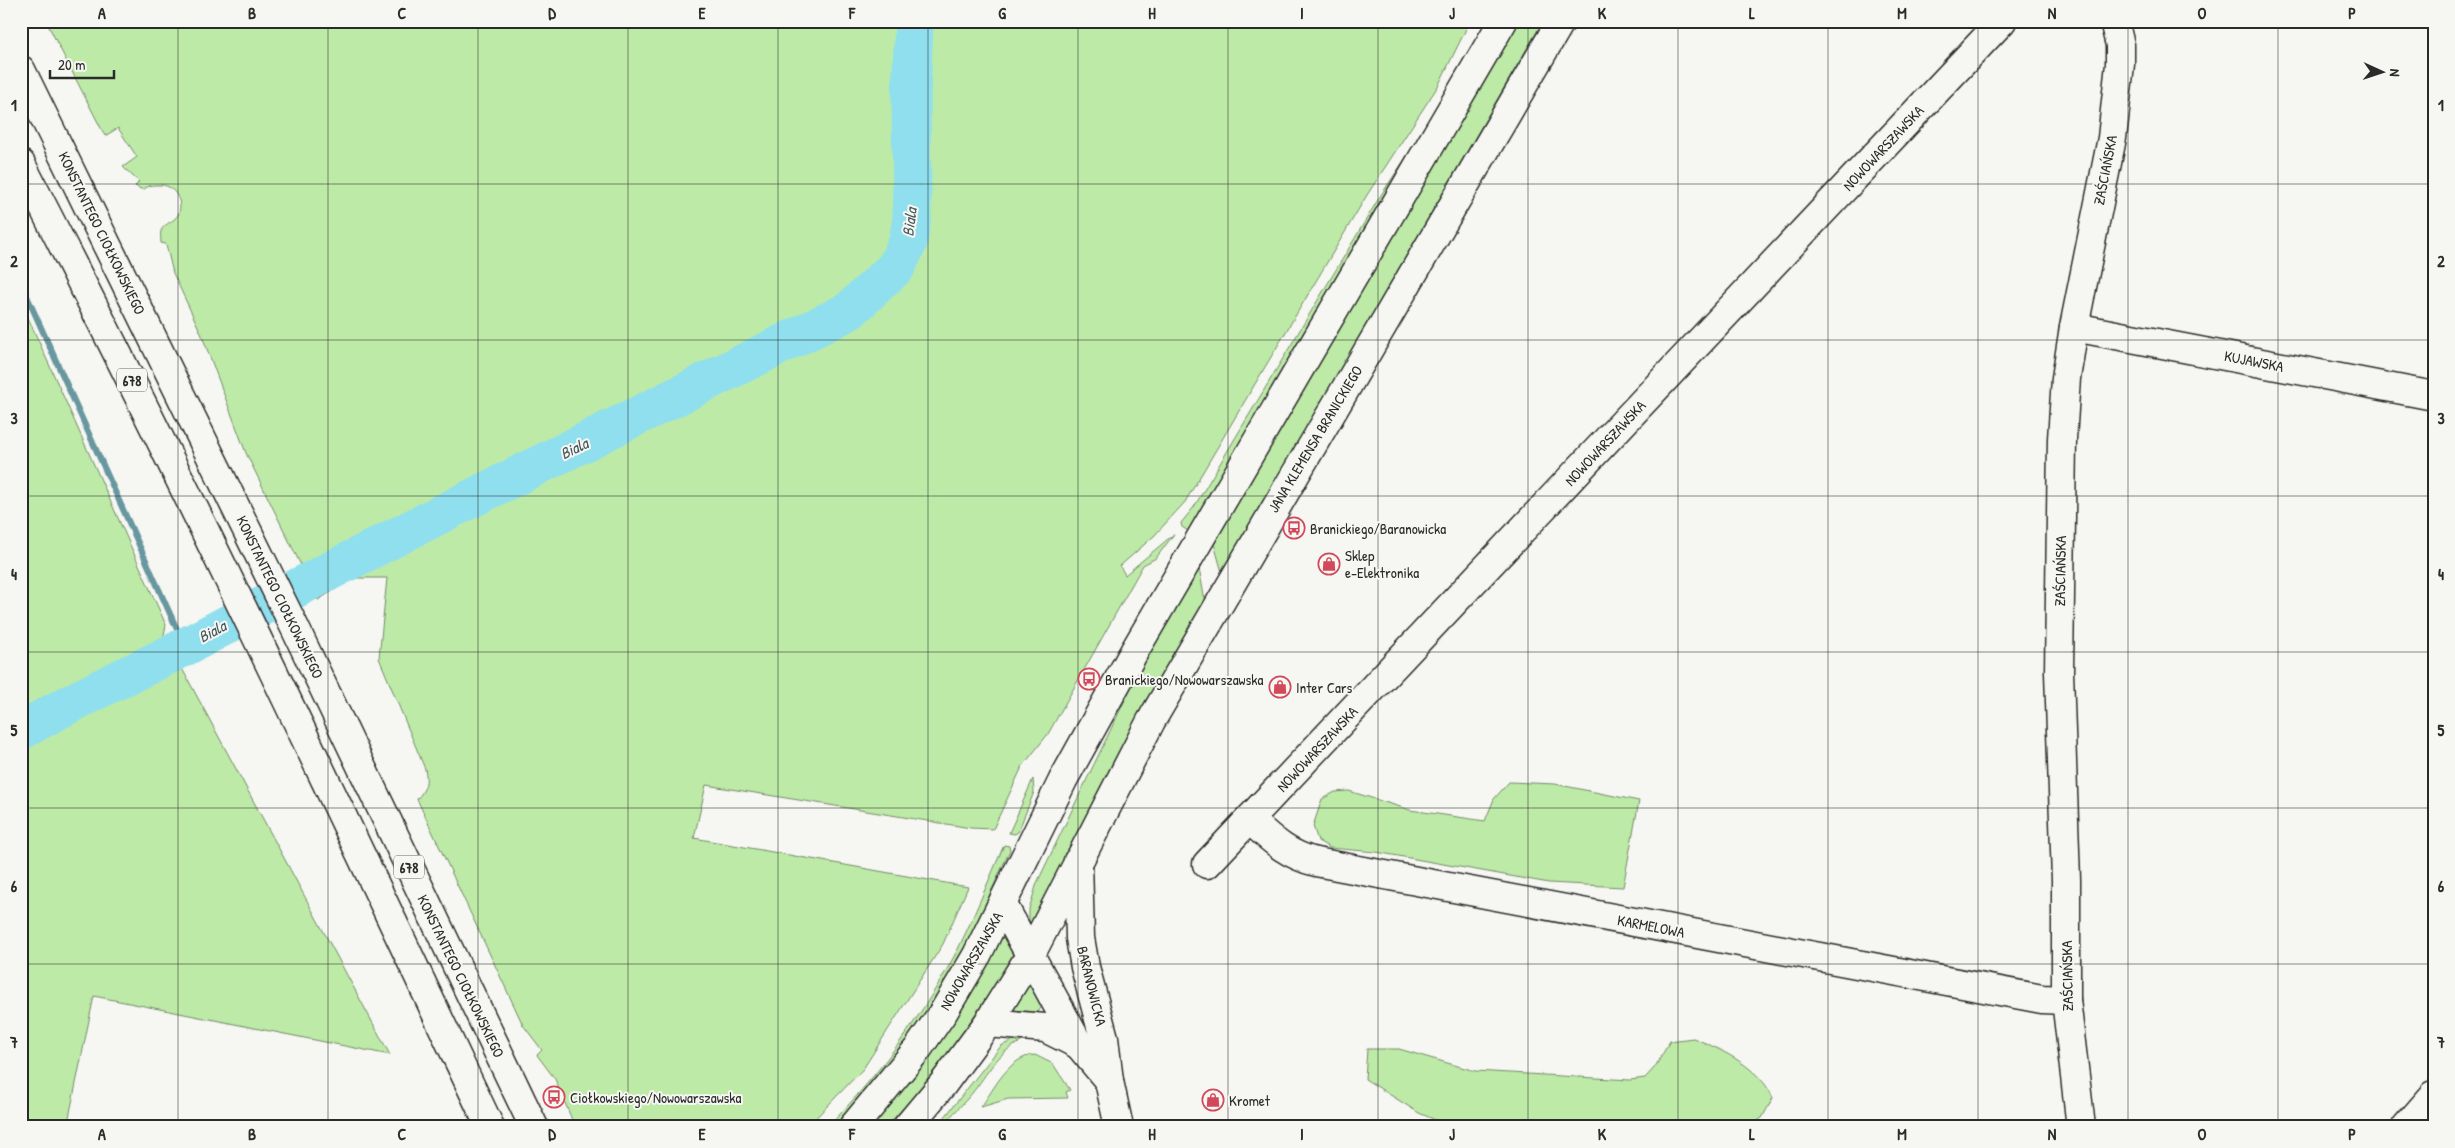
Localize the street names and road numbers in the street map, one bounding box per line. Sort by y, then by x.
street label: NOWOWARSZAWSKA [1838,100,1929,196]
street label: ZAŚCIAŃSKA [2088,133,2122,207]
street label: KONSTANTEGO CIOŁKOWSKIEGO [53,148,151,318]
street label: KUJAWSKA [2222,345,2286,377]
street label: JANA KLEMENSA BRANICKIEGO [1263,362,1367,516]
road number: 678 [117,368,147,392]
street label: NOWOWARSZAWSKA [1560,395,1651,491]
street label: KONSTANTEGO CIOŁKOWSKIEGO [231,512,329,682]
street label: ZAŚCIAŃSKA [2049,535,2071,607]
street label: NOWOWARSZAWSKA [1272,701,1363,797]
road number: 678 [394,856,424,879]
street label: KONSTANTEGO CIOŁKOWSKIEGO [412,891,510,1061]
street label: NOWOWARSZAWSKA [934,907,1008,1014]
street label: KARMELOWA [1616,909,1687,943]
street label: ZAŚCIAŃSKA [2056,940,2078,1012]
street label: BARANOWICKA [1072,944,1112,1029]

